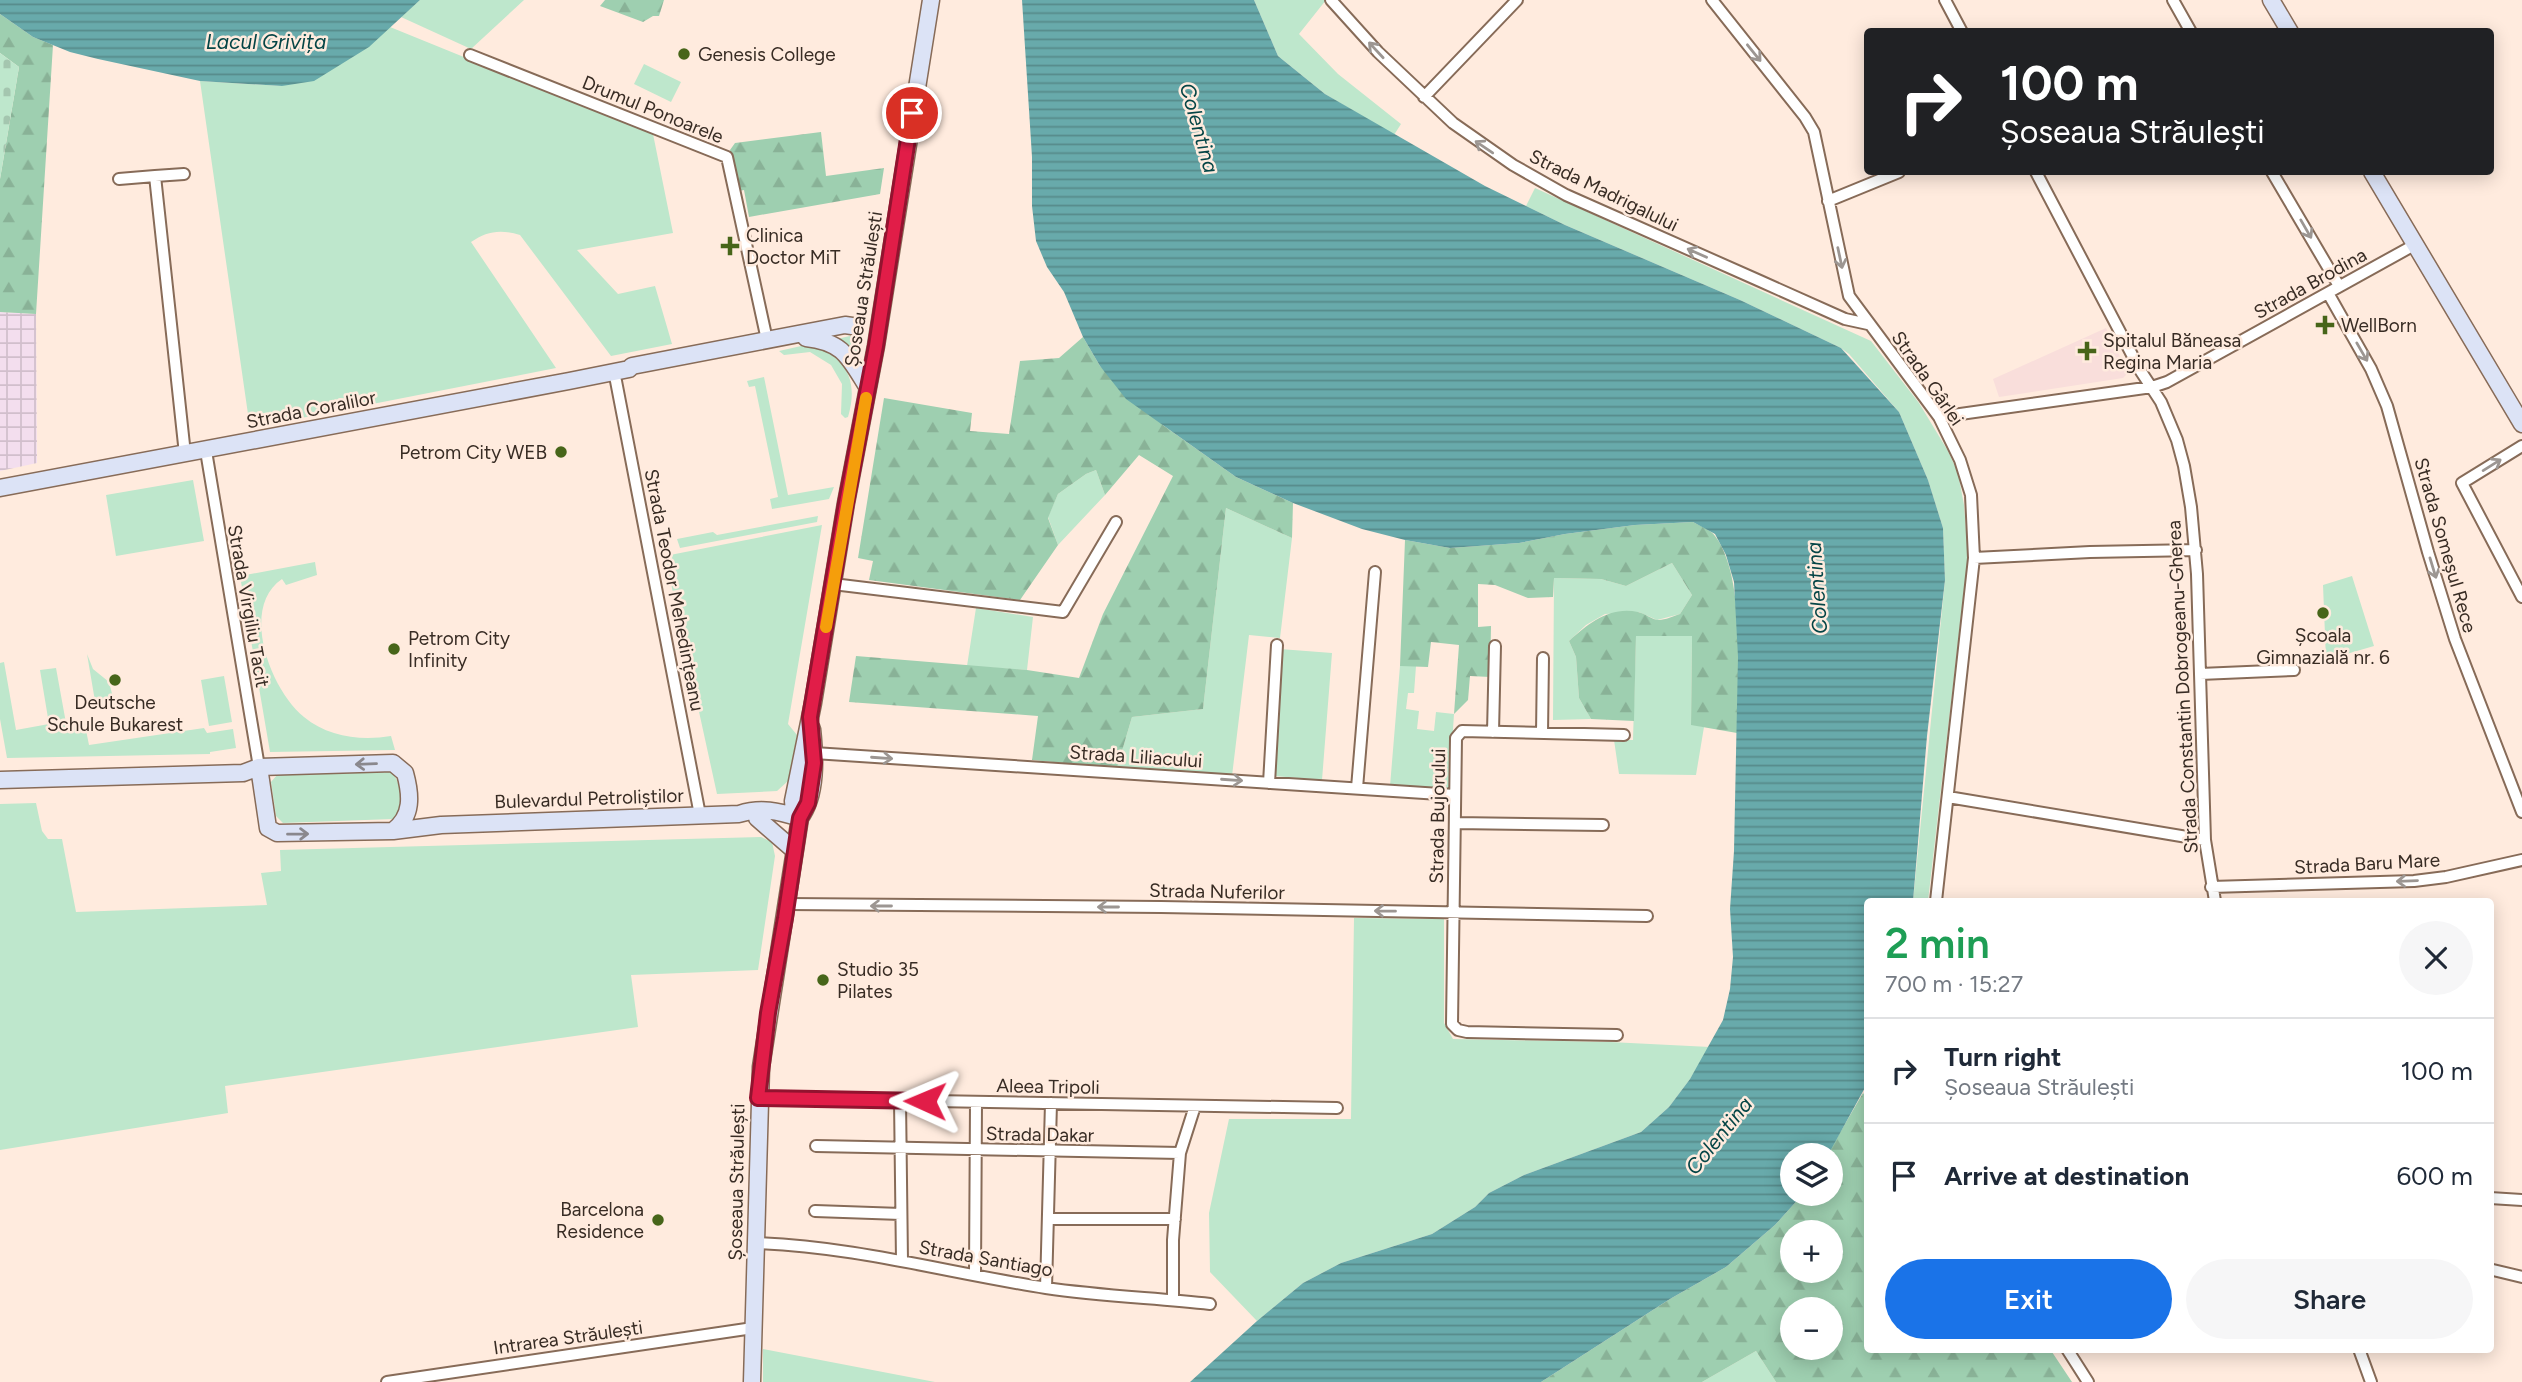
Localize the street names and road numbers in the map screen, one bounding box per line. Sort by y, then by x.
street label: Drumul Ponoarele [579,71,727,148]
street label: Strada Madrigalului [1525,144,1682,237]
street label: Șoseaua Străulești [840,210,887,369]
street label: Strada Brodina [2250,243,2371,324]
street label: Strada Gârlei [1887,327,1969,430]
street label: Strada Coralilor [244,386,378,433]
street label: Strada Someșul Rece [2410,455,2482,635]
street label: Strada Teodor Mehedințeanu [640,467,709,713]
street label: Strada Constantin Dobrogeanu-Gherea [2162,520,2203,854]
street label: Strada Virgiliu Tacit [223,523,274,689]
street label: Strada Liliacului [1069,740,1203,773]
street label: Strada Bujorului [1425,748,1450,884]
street label: Bulevardul Petroliștilor [494,784,685,813]
street label: Strada Baru Mare [2293,848,2441,879]
street label: Strada Nuferilor [1149,879,1286,904]
street label: Aleea Tripoli [996,1074,1100,1099]
street label: Șoseaua Străulești [724,1103,749,1261]
street label: Strada Dakar [986,1122,1095,1147]
street label: Strada Santiago [917,1235,1055,1282]
street label: Intrarea Străulești [492,1316,644,1359]

